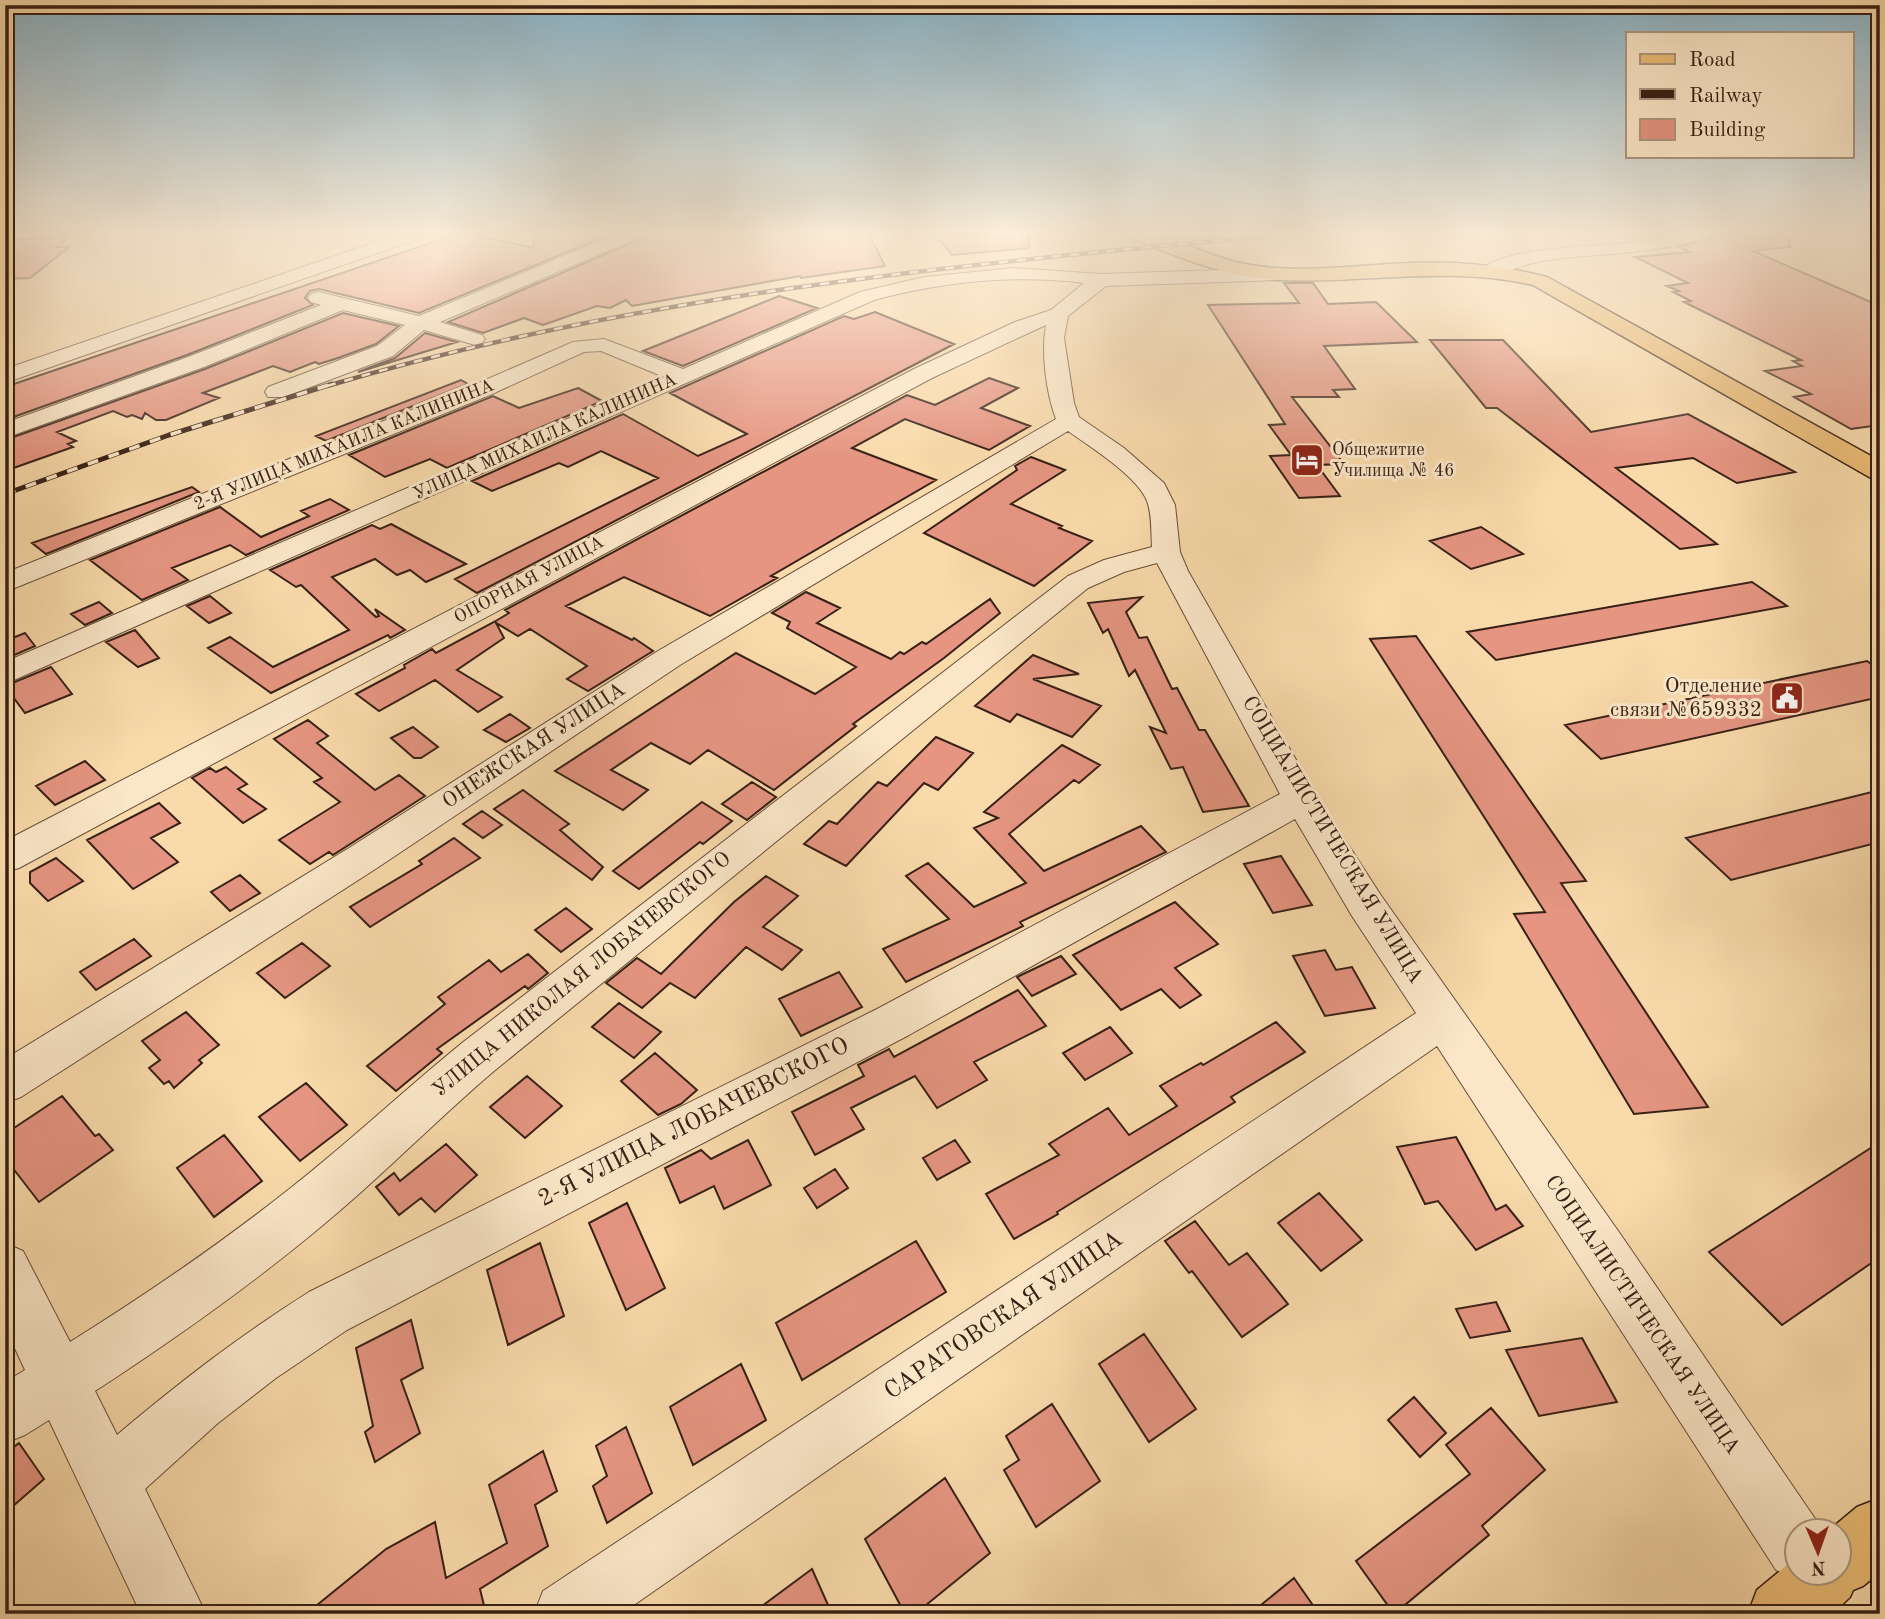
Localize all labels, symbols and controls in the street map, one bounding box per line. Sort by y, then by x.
legend [1626,32,1854,158]
text: Road [1689,50,1736,71]
text: Railway [1689,86,1763,107]
text: Building [1689,120,1766,141]
street label: УЛИЦА МИХАИЛА КАЛИНИНА [411,370,680,503]
street label: 2-Я УЛИЦА МИХАИЛА КАЛИНИНА [191,376,497,514]
hotel icon: Общежитие Училища № 46 [1288,441,1326,479]
place label: Общежитие Училища № 46 [1332,441,1455,480]
street label: ОПОРНАЯ УЛИЦА [451,533,607,627]
place label: Отделение связи №659332 [1610,676,1762,721]
street label: ОНЕЖСКАЯ УЛИЦА [439,679,629,813]
public building icon: Отделение связи №659332 [1768,679,1806,717]
street label: СОЦИАЛИСТИЧЕСКАЯ УЛИЦА [1238,693,1426,987]
street label: УЛИЦА НИКОЛАЯ ЛОБАЧЕВСКОГО [429,848,735,1102]
street label: 2-Я УЛИЦА ЛОБАЧЕВСКОГО [535,1034,853,1212]
street label: СОЦИАЛИСТИЧЕСКАЯ УЛИЦА [1541,1172,1743,1458]
street label: САРАТОВСКАЯ УЛИЦА [881,1227,1127,1405]
north arrow [1784,1518,1854,1588]
text: N [1810,1557,1826,1576]

